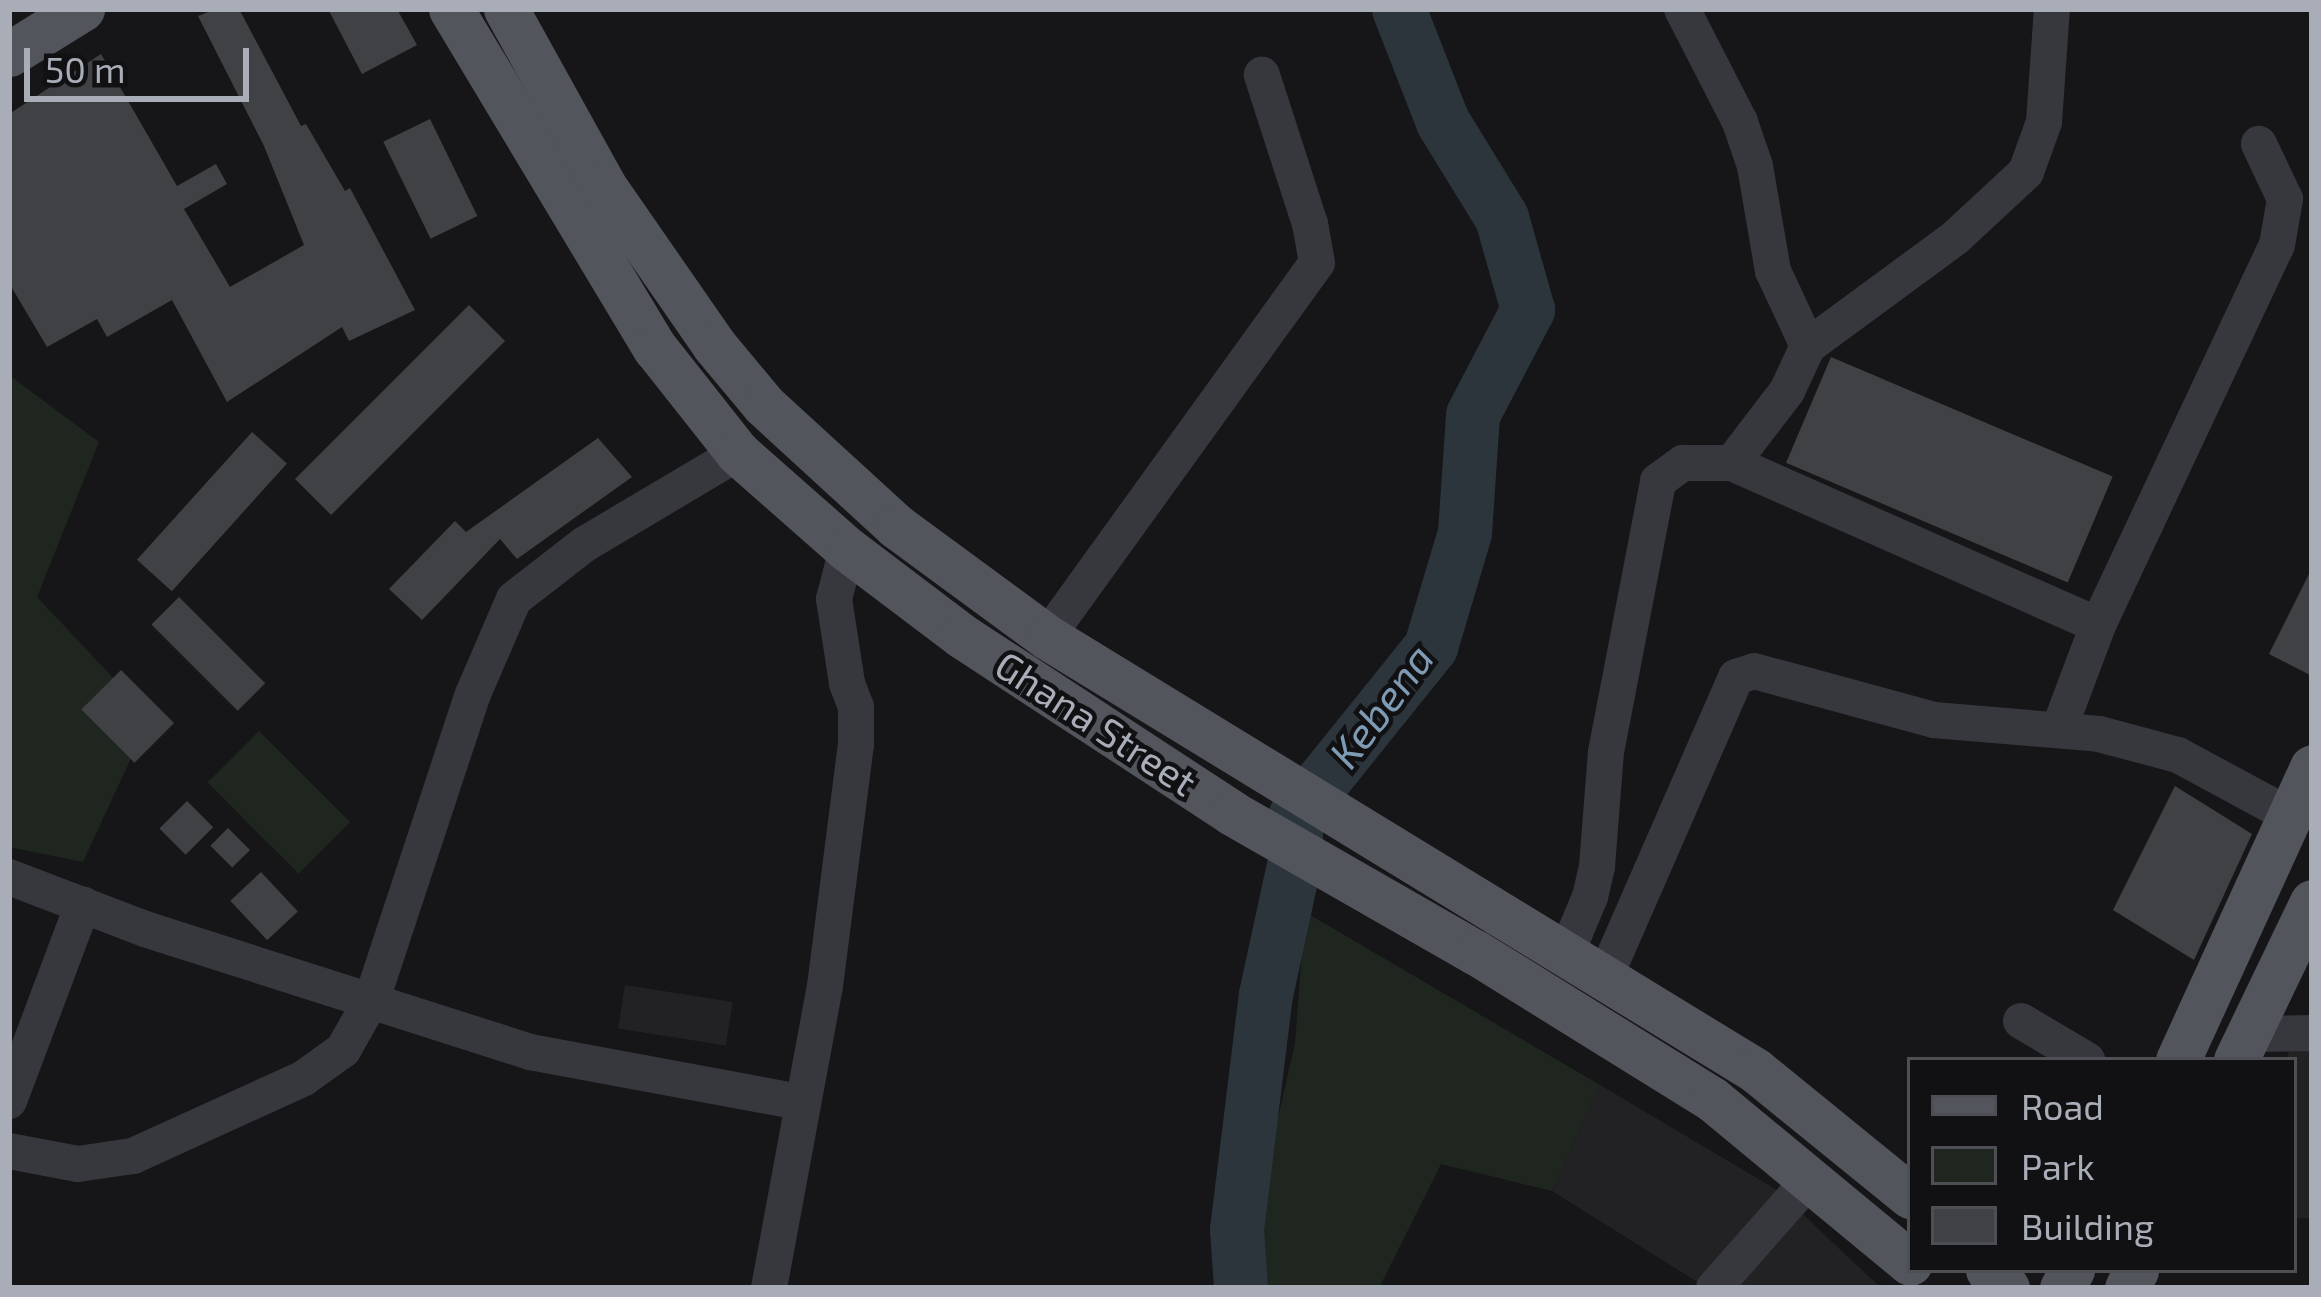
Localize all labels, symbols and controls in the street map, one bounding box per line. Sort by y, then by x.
scale bar [30,24,255,98]
text: 50 m [45,47,126,90]
water label: Kebena [1317,633,1443,777]
street label: Ghana Street [987,641,1205,805]
legend [1907,1057,2297,1273]
text: Road [2021,1084,2104,1127]
text: Park [2021,1144,2095,1187]
text: Building [2021,1204,2154,1247]

